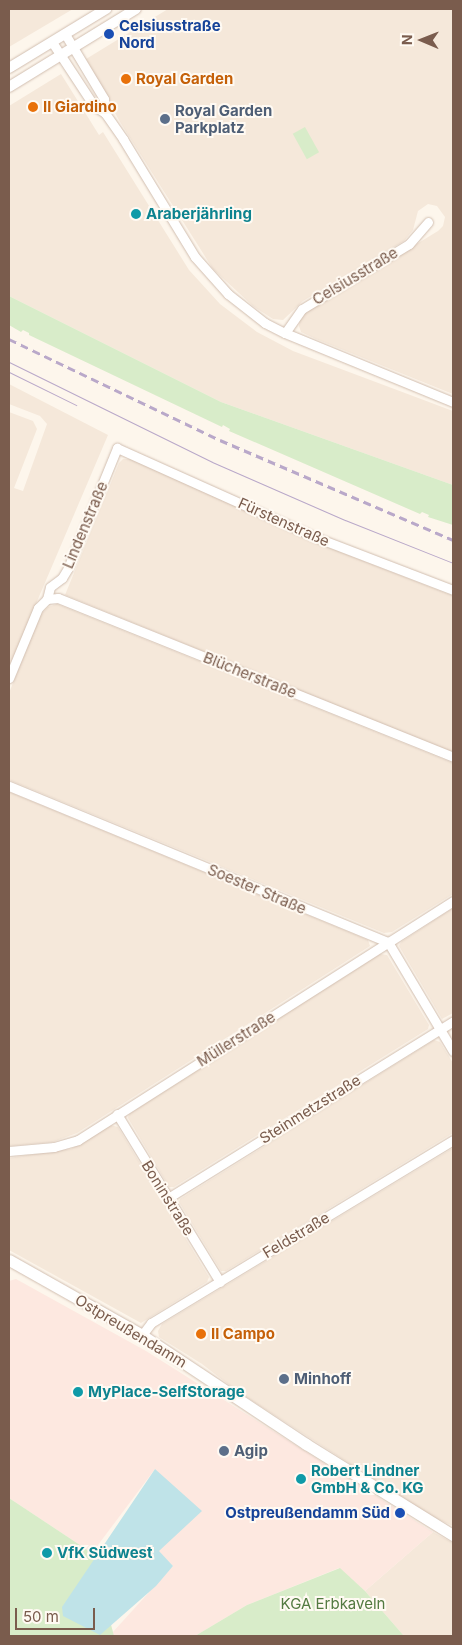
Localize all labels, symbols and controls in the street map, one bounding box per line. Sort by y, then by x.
north arrow [397,15,447,65]
place label: Celsiusstraße Nord [119,16,221,51]
marker: Celsiusstraße Nord [103,28,115,40]
text: N [398,34,415,45]
place label: Royal Garden [136,70,233,88]
marker: Royal Garden [120,73,132,85]
place label: Il Giardino [43,98,117,116]
marker: Il Giardino [27,101,39,113]
place label: Royal Garden Parkplatz [175,101,272,136]
marker: Royal Garden Parkplatz [159,113,171,125]
place label: Araberjährling [146,205,252,223]
marker: Araberjährling [130,208,142,220]
street label: Celsiusstraße [309,243,401,309]
street label: Lindenstraße [59,479,111,571]
street label: Fürstenstraße [236,494,332,550]
street label: Blücherstraße [201,648,299,702]
street label: Soester Straße [205,860,309,918]
street label: Müllerstraße [194,1008,278,1070]
street label: Steinmetzstraße [256,1071,364,1147]
street label: Boninstraße [138,1157,198,1239]
street label: Feldstraße [259,1208,333,1262]
street label: Ostpreußendamm [72,1291,190,1371]
place label: Il Campo [211,1325,275,1343]
marker: Il Campo [195,1328,207,1340]
place label: Minhoff [294,1370,351,1388]
marker: Minhoff [278,1373,290,1385]
place label: MyPlace-SelfStorage [88,1383,245,1401]
marker: MyPlace-SelfStorage [72,1386,84,1398]
place label: Agip [234,1442,268,1460]
marker: Agip [218,1445,230,1457]
place label: Robert Lindner GmbH & Co. KG [311,1461,424,1496]
marker: Robert Lindner GmbH & Co. KG [295,1473,307,1485]
place label: Ostpreußendamm Süd [225,1504,390,1522]
marker: Ostpreußendamm Süd [394,1507,406,1519]
place label: VfK Südwest [57,1544,153,1562]
marker: VfK Südwest [41,1547,53,1559]
park label: KGA Erbkaveln [281,1595,385,1613]
scale bar [18,1598,98,1630]
text: 50 m [23,1607,59,1626]

